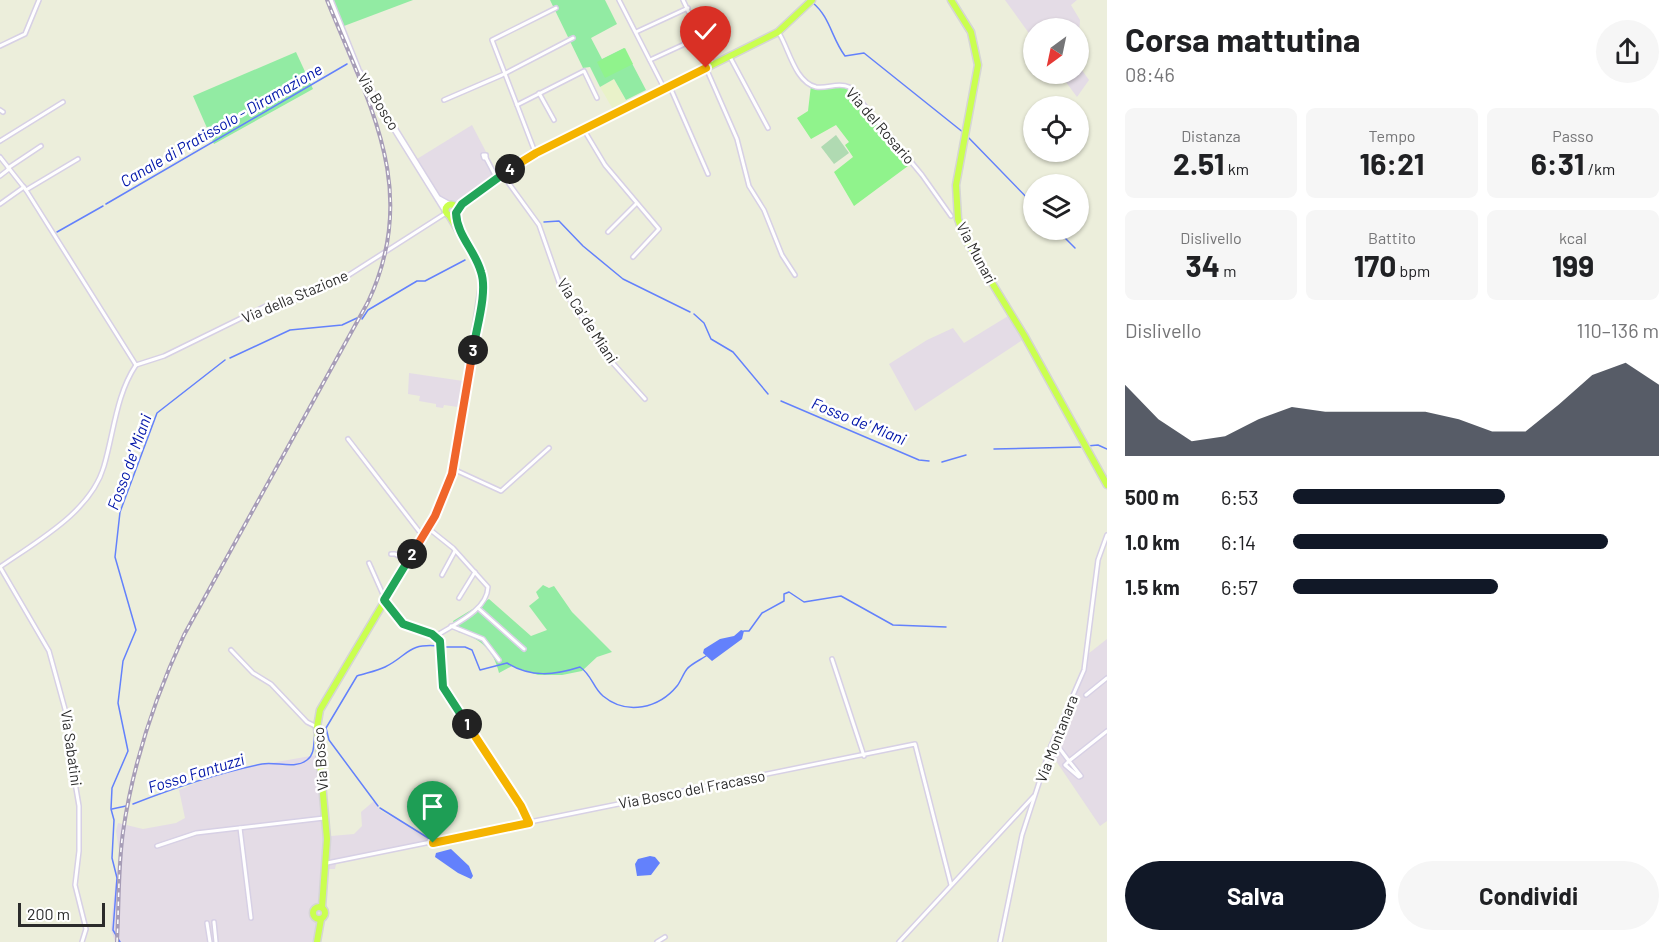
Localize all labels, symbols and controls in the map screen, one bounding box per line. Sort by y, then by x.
pin [680,6,731,68]
icon: check [689,15,722,48]
north arrow [1023,18,1089,84]
map controls [1023,18,1089,240]
text: Corsa mattutina [1125,19,1361,59]
button: share [1596,20,1659,83]
water label: Canale di Pratissolo - Diramazione [116,59,325,190]
text: 08:46 [1125,62,1175,86]
street label: Via Bosco [354,70,403,133]
street label: Via del Rosario [843,83,919,167]
button: locate [1023,96,1089,162]
text: Distanza [1181,126,1241,145]
text: Tempo [1368,126,1416,145]
text: Passo [1552,126,1594,145]
text: 2.51 [1173,145,1224,181]
text: 16:21 [1360,145,1424,181]
text: 6:31 [1531,145,1584,181]
pin: 4 [495,154,525,184]
text: 4 [505,159,515,178]
text: km [1224,159,1249,178]
text: /km [1584,159,1615,178]
button: layers [1023,174,1089,240]
street label: Via Munari [953,219,1001,286]
text: Dislivello [1180,228,1242,247]
text: Battito [1368,228,1416,247]
text: kcal [1559,228,1587,247]
text: 34 [1186,247,1220,283]
text: 170 [1354,247,1396,283]
text: 199 [1552,247,1594,283]
text: m [1220,261,1236,280]
text: bpm [1396,261,1430,280]
street label: Via della Stazione [239,266,350,327]
street label: Via Ca' de Miani [554,275,622,366]
text: Dislivello [1125,318,1202,342]
text: 110–136 m [1577,318,1659,342]
pin: 3 [458,335,488,365]
text: 3 [469,340,477,359]
water label: Fosso de' Miani [809,393,909,448]
water label: Fosso de' Miani [102,411,155,512]
text: 500 m [1125,485,1179,509]
text: 6:53 [1221,485,1259,509]
text: 1.0 km [1125,530,1180,554]
text: 6:14 [1221,530,1256,554]
pin: 2 [397,539,427,569]
text: 2 [408,544,416,563]
text: 1.5 km [1125,575,1180,599]
text: 6:57 [1221,575,1258,599]
street label: Via Montanara [1031,692,1081,785]
street label: Via Sabatini [58,709,86,787]
pin: 1 [452,709,482,739]
text: 1 [464,714,470,733]
street label: Via Bosco [309,726,331,792]
water label: Fosso Fantuzzi [145,749,246,796]
street label: Via Bosco del Fracasso [617,766,767,812]
pin [407,781,458,843]
icon: arrive [416,790,449,823]
button: Salva [1125,861,1386,930]
button: Condividi [1398,861,1659,930]
scale bar [18,900,105,928]
text: 200 m [27,904,70,923]

